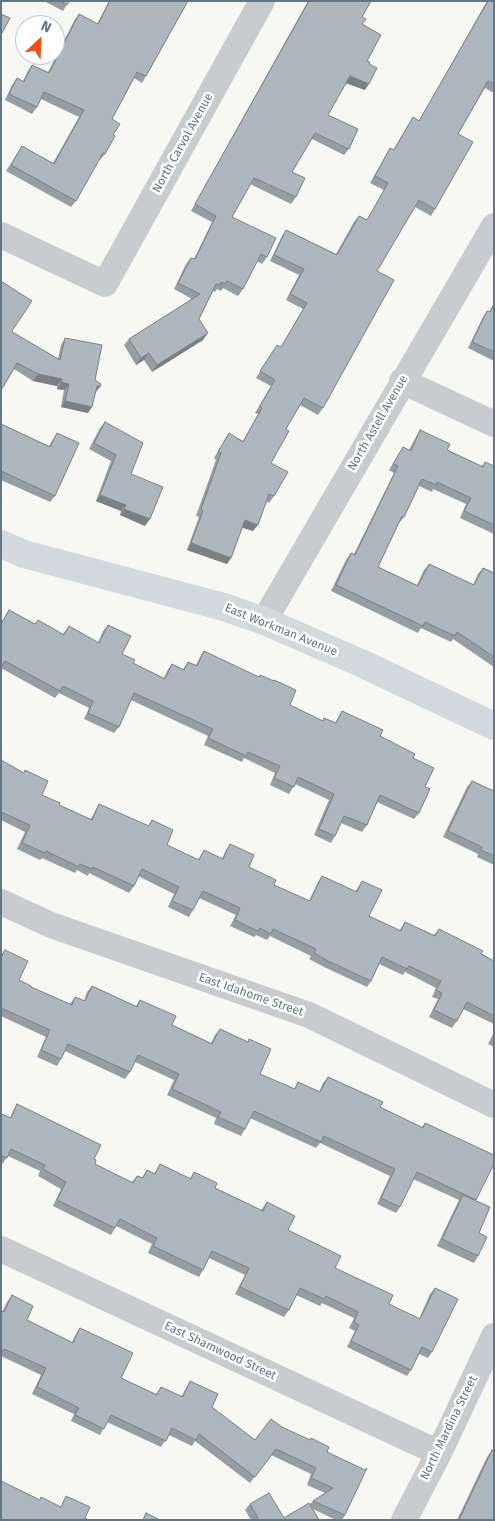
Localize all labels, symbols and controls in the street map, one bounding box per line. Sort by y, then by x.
north arrow [15,15,65,65]
text: N [38,17,54,37]
street label: North Carvol Avenue [150,91,216,195]
street label: North Astell Avenue [345,373,411,473]
street label: East Workman Avenue [223,601,339,659]
street label: East Idahome Street [197,970,305,1020]
street label: East Shamwood Street [162,1319,278,1383]
street label: North Mardina Street [417,1373,481,1483]

